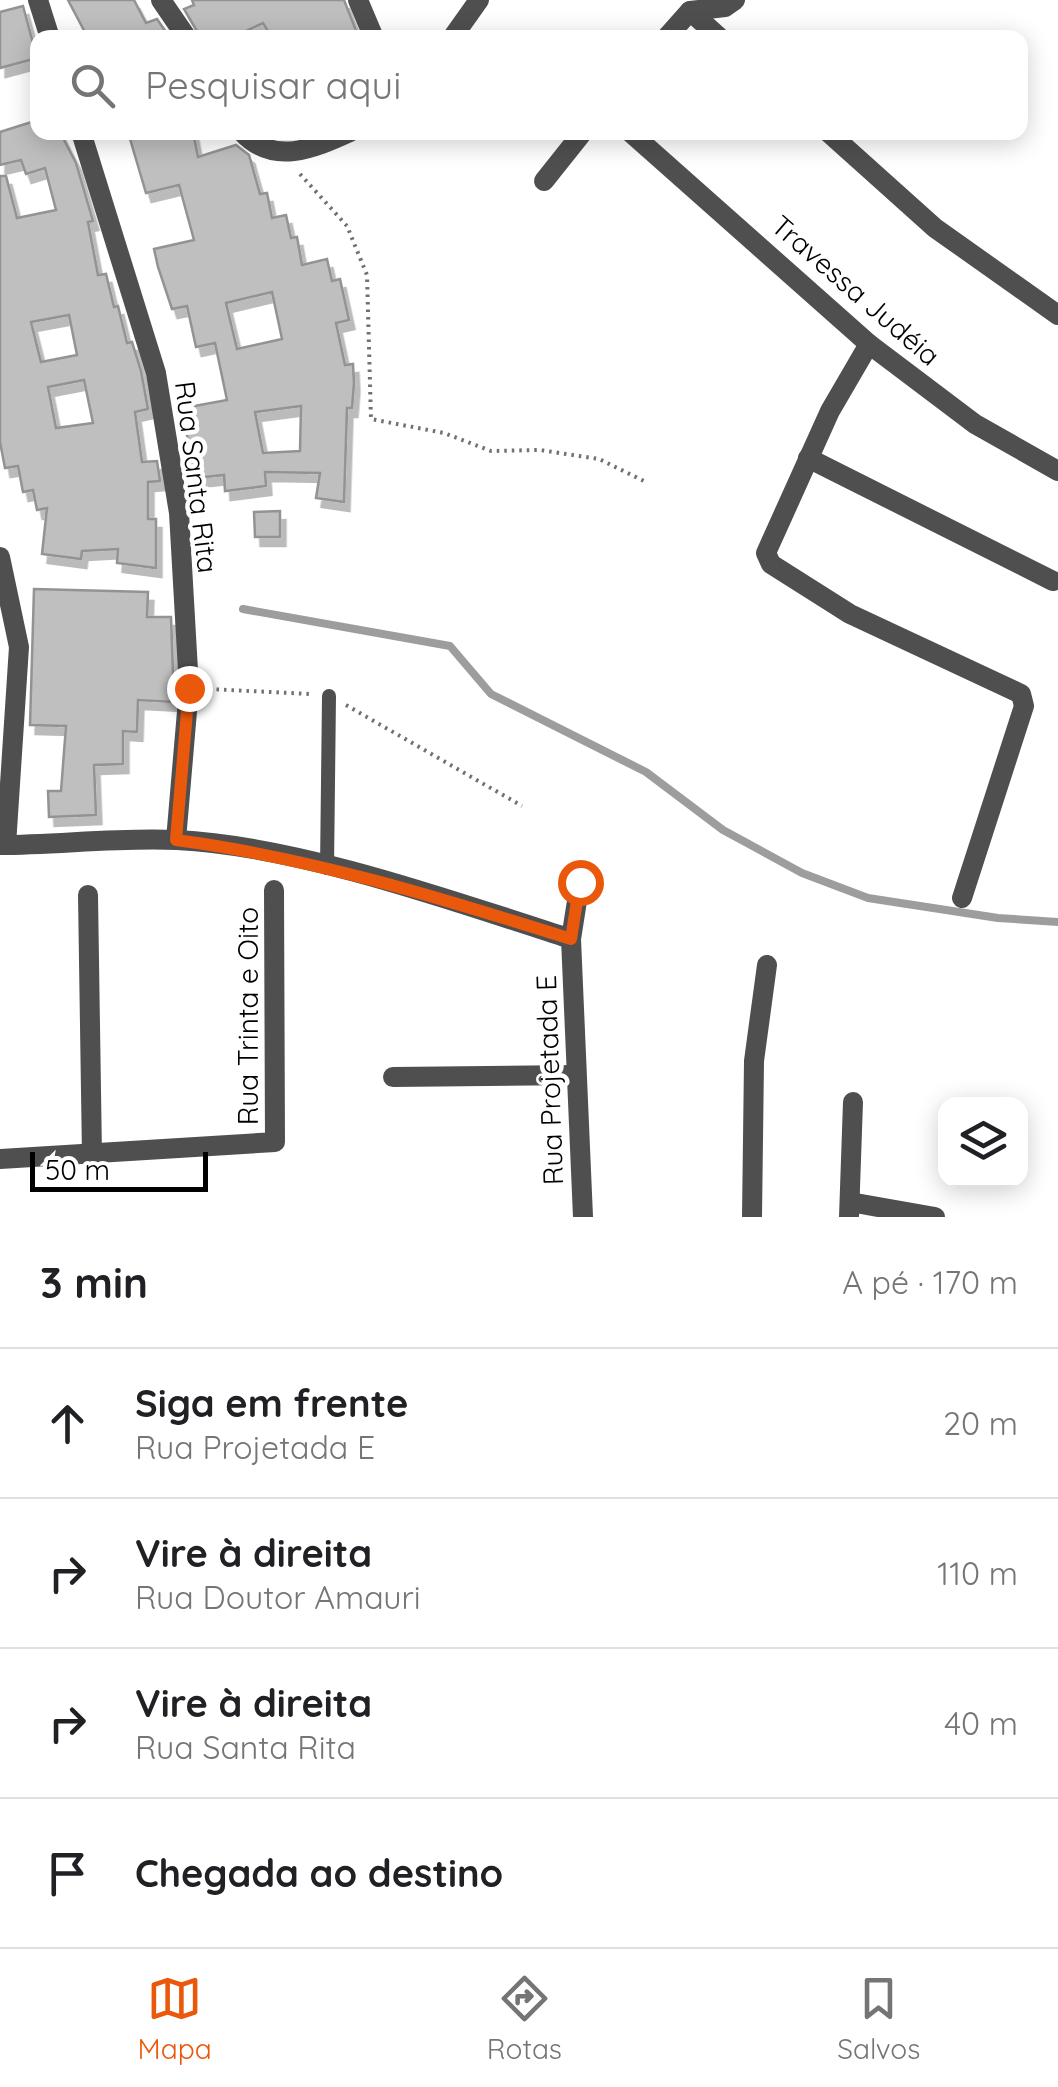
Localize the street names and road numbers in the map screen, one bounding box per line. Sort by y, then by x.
street label: Travessa Judéia [765,207,947,373]
street label: Rua Santa Rita [168,379,226,575]
street label: Rua Trinta e Oito [230,907,265,1125]
street label: Rua Projetada E [528,974,570,1186]

